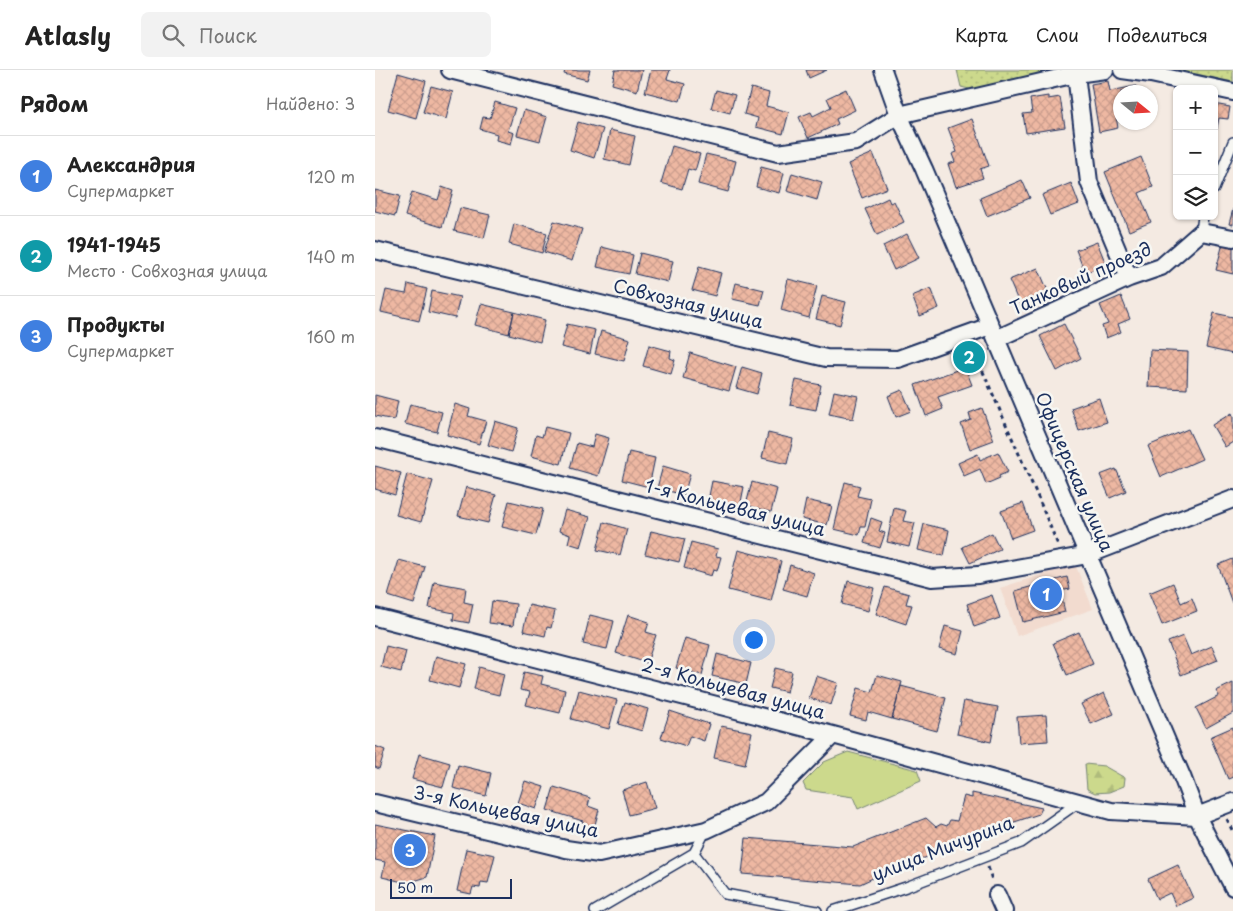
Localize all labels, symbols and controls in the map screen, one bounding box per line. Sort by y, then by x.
search box [141,12,491,57]
text: Atlasly [25,17,111,53]
icon: search [159,21,187,49]
text: Поиск [199,21,257,49]
text: Карта [955,21,1008,48]
text: Слои [1036,21,1079,48]
text: Поделиться [1107,21,1208,48]
north arrow [1113,85,1158,130]
map controls [1173,85,1218,220]
button: + [1173,85,1218,130]
text: Рядом [20,87,88,119]
text: Найдено: 3 [266,91,355,115]
button: − [1173,130,1218,175]
text: Александрия [67,150,196,178]
text: 1 [32,164,40,188]
text: 120 m [308,164,355,188]
button: layers [1173,175,1218,220]
text: Супермаркет [67,178,174,202]
text: 1941-1945 [67,230,161,258]
street label: Танковый проезд [1005,234,1155,321]
text: 2 [30,244,42,268]
text: 140 m [307,244,355,268]
text: Место · Совхозная улица [67,258,267,282]
street label: Совхозная улица [611,271,767,334]
text: Продукты [67,310,165,338]
text: 3 [31,324,41,348]
text: 160 m [307,324,355,348]
text: Супермаркет [67,338,174,362]
pin: 2 [953,338,985,376]
street label: Офицерская улица [1029,387,1122,556]
street label: 1-я Кольцевая улица [642,471,829,542]
pin: 1 [1030,575,1062,613]
your location [741,627,767,653]
street label: 2-я Кольцевая улица [638,650,829,725]
street label: 3-я Кольцевая улица [411,778,602,843]
street label: улица Мичурина [868,808,1018,887]
pin: 3 [394,831,426,869]
scale bar [390,876,513,899]
text: 50 m [397,877,433,898]

